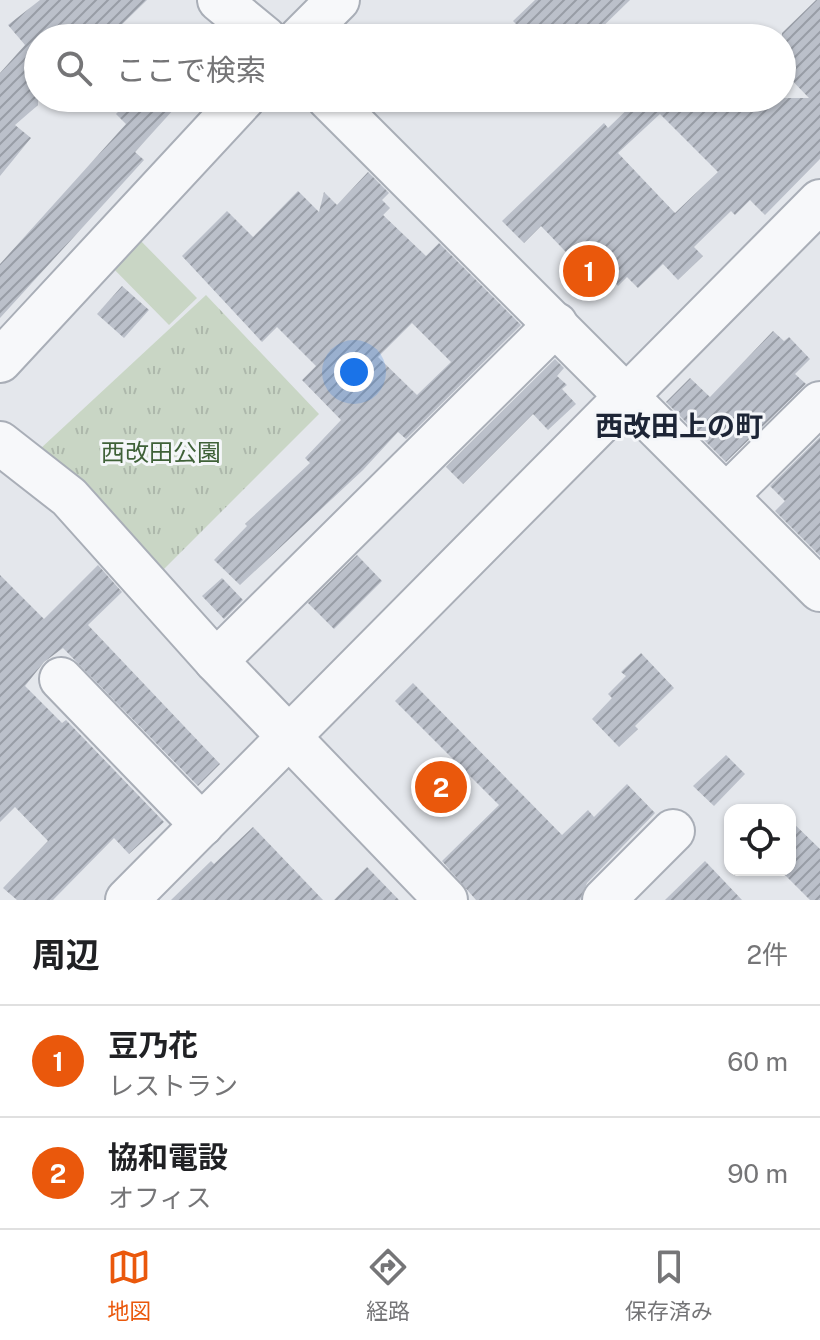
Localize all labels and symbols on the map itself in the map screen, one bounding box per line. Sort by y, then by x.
pin: 1 [563,241,615,301]
your location [334,352,374,392]
district label: 西改田上の町 [595,409,763,442]
park label: 西改田公園 [101,438,221,466]
pin: 2 [415,757,467,817]

